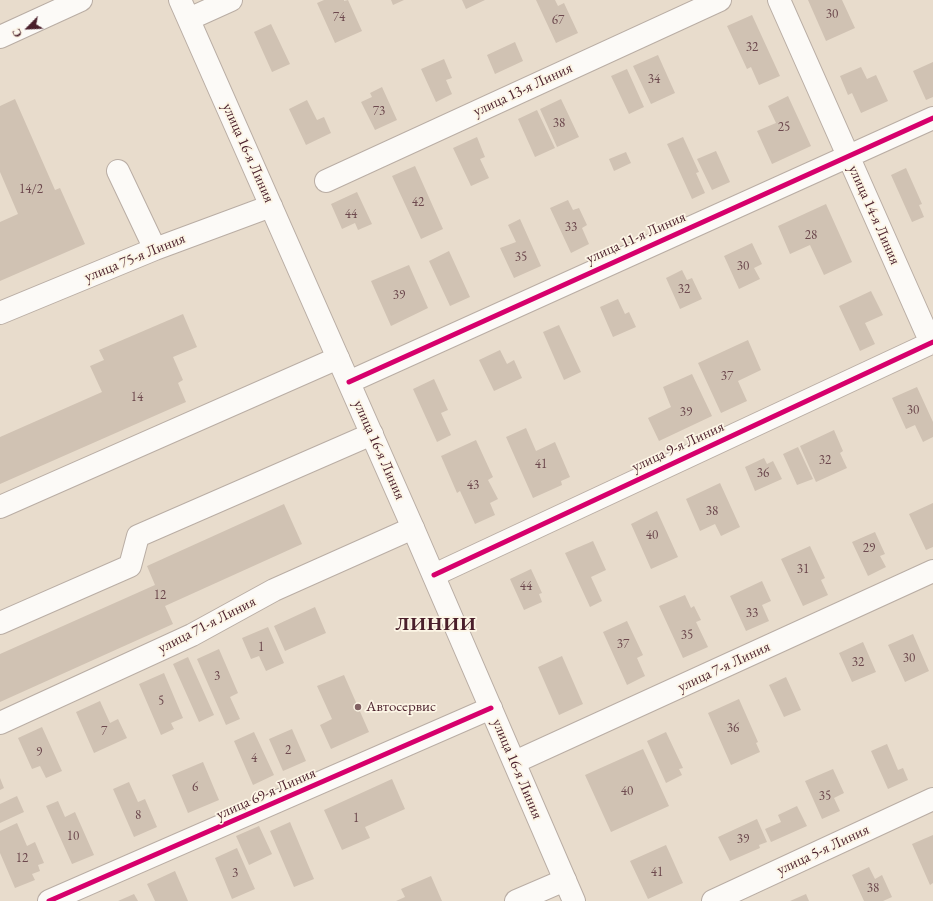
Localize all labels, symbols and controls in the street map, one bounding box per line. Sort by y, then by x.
house number: 30 [826,6,838,22]
north arrow [8,8,48,48]
house number: 74 [333,9,345,25]
house number: 67 [552,12,564,28]
text: С [9,26,25,39]
house number: 32 [746,39,758,55]
street label: улица 13-я Линия [471,59,575,121]
house number: 34 [648,71,660,87]
street label: улица 16-я Линия [218,100,278,206]
house number: 73 [373,103,385,119]
house number: 38 [553,115,565,131]
house number: 25 [778,119,790,135]
street label: улица 14-я Линия [844,162,904,268]
house number: 14/2 [19,181,43,197]
house number: 42 [412,194,424,210]
house number: 44 [345,206,357,222]
street label: улица 11-я Линия [583,208,689,268]
house number: 33 [565,219,577,235]
house number: 28 [805,227,817,243]
street label: улица 75-я Линия [82,230,188,286]
house number: 35 [515,249,527,265]
house number: 30 [737,258,749,274]
house number: 32 [678,281,690,297]
house number: 39 [393,287,405,303]
house number: 37 [721,368,733,384]
house number: 14 [131,389,143,405]
street label: улица 16-я Линия [349,397,409,503]
house number: 30 [907,402,919,418]
house number: 39 [680,404,692,420]
street label: улица 9-я Линия [629,418,727,476]
house number: 32 [819,452,831,468]
house number: 41 [535,456,547,472]
house number: 36 [757,465,769,481]
house number: 43 [467,477,479,493]
house number: 38 [706,503,718,519]
house number: 40 [646,527,658,543]
house number: 29 [863,540,875,556]
house number: 31 [797,561,809,577]
house number: 44 [520,578,532,594]
house number: 12 [154,587,166,603]
street label: улица 71-я Линия [155,593,259,657]
house number: 33 [746,605,758,621]
district label: ЛИНИИ [395,614,477,636]
house number: 35 [681,627,693,643]
house number: 37 [617,636,629,652]
street label: улица 7-я Линия [675,638,773,696]
house number: 1 [258,639,264,655]
house number: 30 [903,650,915,666]
house number: 32 [852,654,864,670]
house number: 3 [214,668,220,684]
house number: 5 [158,693,164,709]
place label: Автосервис [366,698,436,716]
marker: Автосервис [353,702,363,712]
street label: улица 16-я Линия [488,716,546,822]
house number: 36 [727,720,739,736]
house number: 7 [101,723,107,739]
house number: 2 [285,742,291,758]
house number: 9 [36,744,42,760]
house number: 4 [251,750,257,766]
street label: улица 69-я Линия [213,764,319,824]
house number: 6 [192,779,198,795]
house number: 40 [621,783,633,799]
house number: 35 [819,788,831,804]
house number: 8 [135,807,141,823]
house number: 1 [353,810,359,826]
street label: улица 5-я Линия [774,821,872,879]
house number: 10 [67,828,79,844]
house number: 39 [737,831,749,847]
house number: 12 [16,850,28,866]
house number: 41 [651,864,663,880]
house number: 3 [232,865,238,881]
house number: 38 [867,880,879,896]

